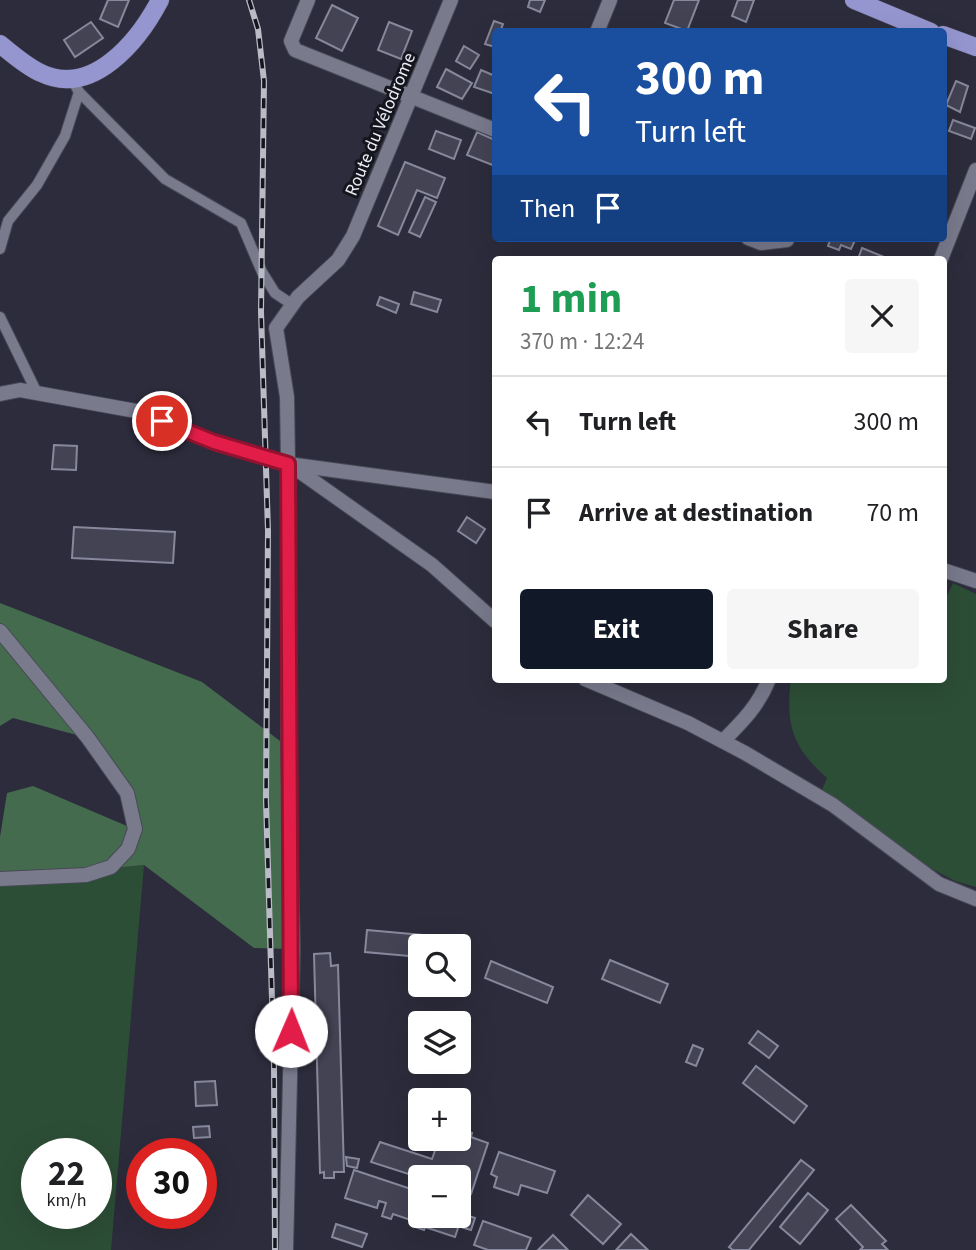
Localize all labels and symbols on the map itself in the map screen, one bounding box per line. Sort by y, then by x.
street label: Route du Vélodrome [339,49,422,200]
pin [132,391,192,451]
position arrow [254,994,328,1068]
speed limit sign: 30 [126,1138,217,1229]

